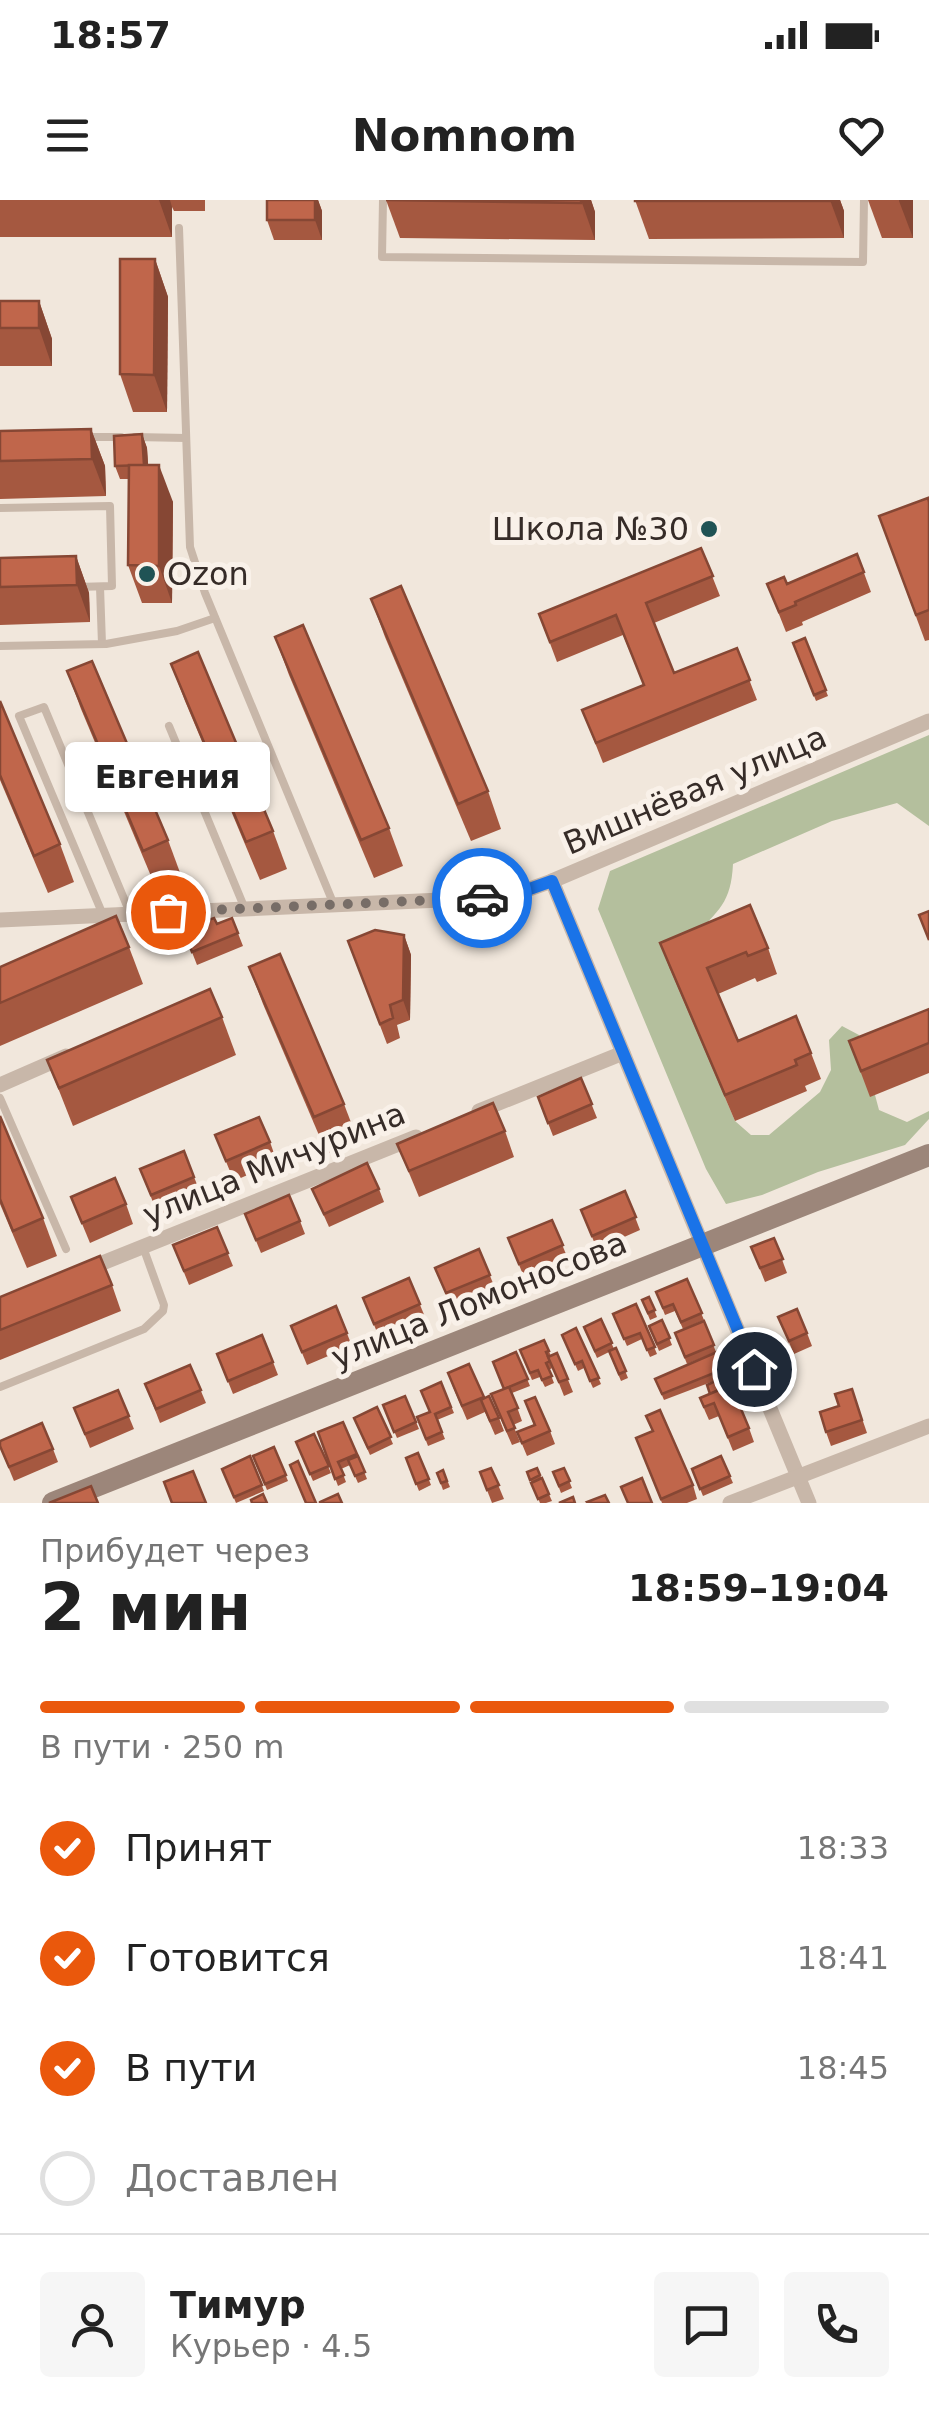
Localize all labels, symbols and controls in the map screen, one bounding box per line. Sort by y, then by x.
text: 18:57 [50,13,171,57]
icon: menu [40,108,95,163]
icon: heart [834,108,889,163]
text: Nomnom [352,109,577,162]
place label: Школа №30 [492,510,689,548]
marker: Школа №30 [698,518,720,540]
place label: Ozon [167,555,249,593]
marker: Ozon [136,563,158,585]
street label: Вишнёвая улица [558,717,832,863]
callout: Евгения [66,742,270,812]
text: Евгения [95,758,240,796]
courier [432,848,532,948]
pin [126,870,211,955]
icon: car [455,871,510,926]
icon: bag [141,885,196,940]
street label: улица Мичурина [137,1094,411,1234]
street label: улица Ломоносова [326,1223,632,1377]
pin [712,1327,797,1412]
icon: home [727,1342,782,1397]
text: Прибудет через [40,1532,310,1570]
text: 18:59–19:04 [628,1566,889,1610]
text: 2 мин [40,1570,251,1645]
text: В пути · 250 m [40,1728,284,1766]
icon: check [40,1821,95,1876]
text: Принят [125,1826,272,1870]
text: 18:33 [797,1829,889,1867]
icon: check [40,1931,95,1986]
text: Готовится [125,1936,330,1980]
text: 18:41 [797,1939,889,1977]
icon: check [40,2041,95,2096]
text: В пути [125,2046,257,2090]
text: 18:45 [797,2049,889,2087]
text: Доставлен [125,2156,339,2200]
button: person [40,2272,145,2377]
button: chat [654,2272,759,2377]
button: phone [784,2272,889,2377]
text: Тимур [170,2283,306,2327]
text: Курьер · 4.5 [170,2327,372,2365]

